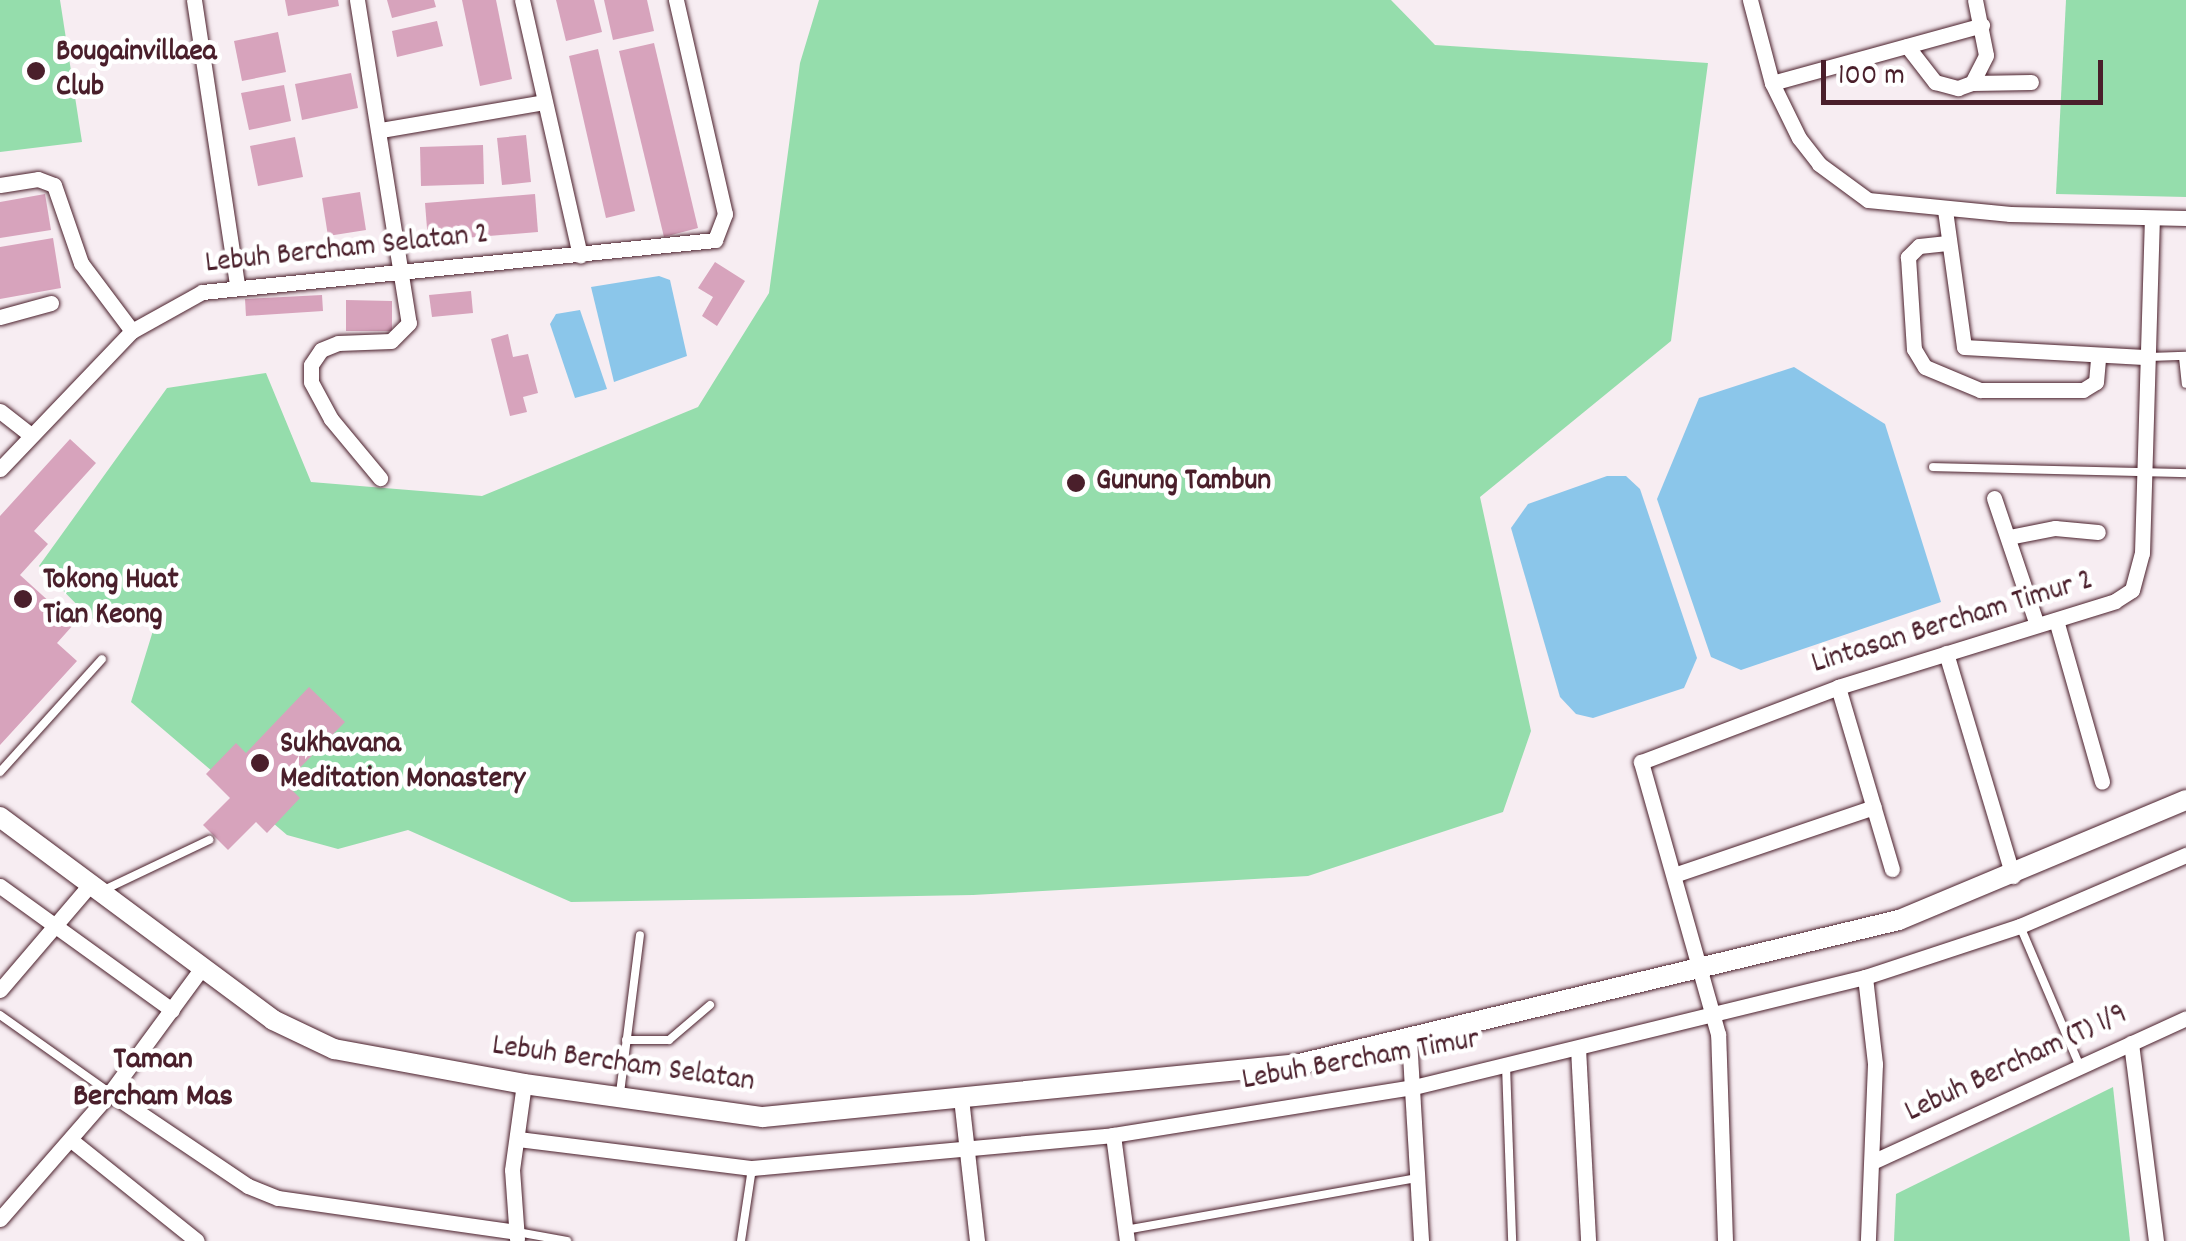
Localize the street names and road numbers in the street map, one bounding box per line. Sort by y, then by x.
street label: Lebuh Bercham Selatan 2 [204,218,490,284]
street label: Lintasan Bercham Timur 2 [1808,564,2098,684]
street label: Lebuh Bercham (T) 1/9 [1900,998,2134,1132]
street label: Lebuh Bercham Timur [1240,1023,1482,1101]
street label: Lebuh Bercham Selatan [490,1030,756,1102]

